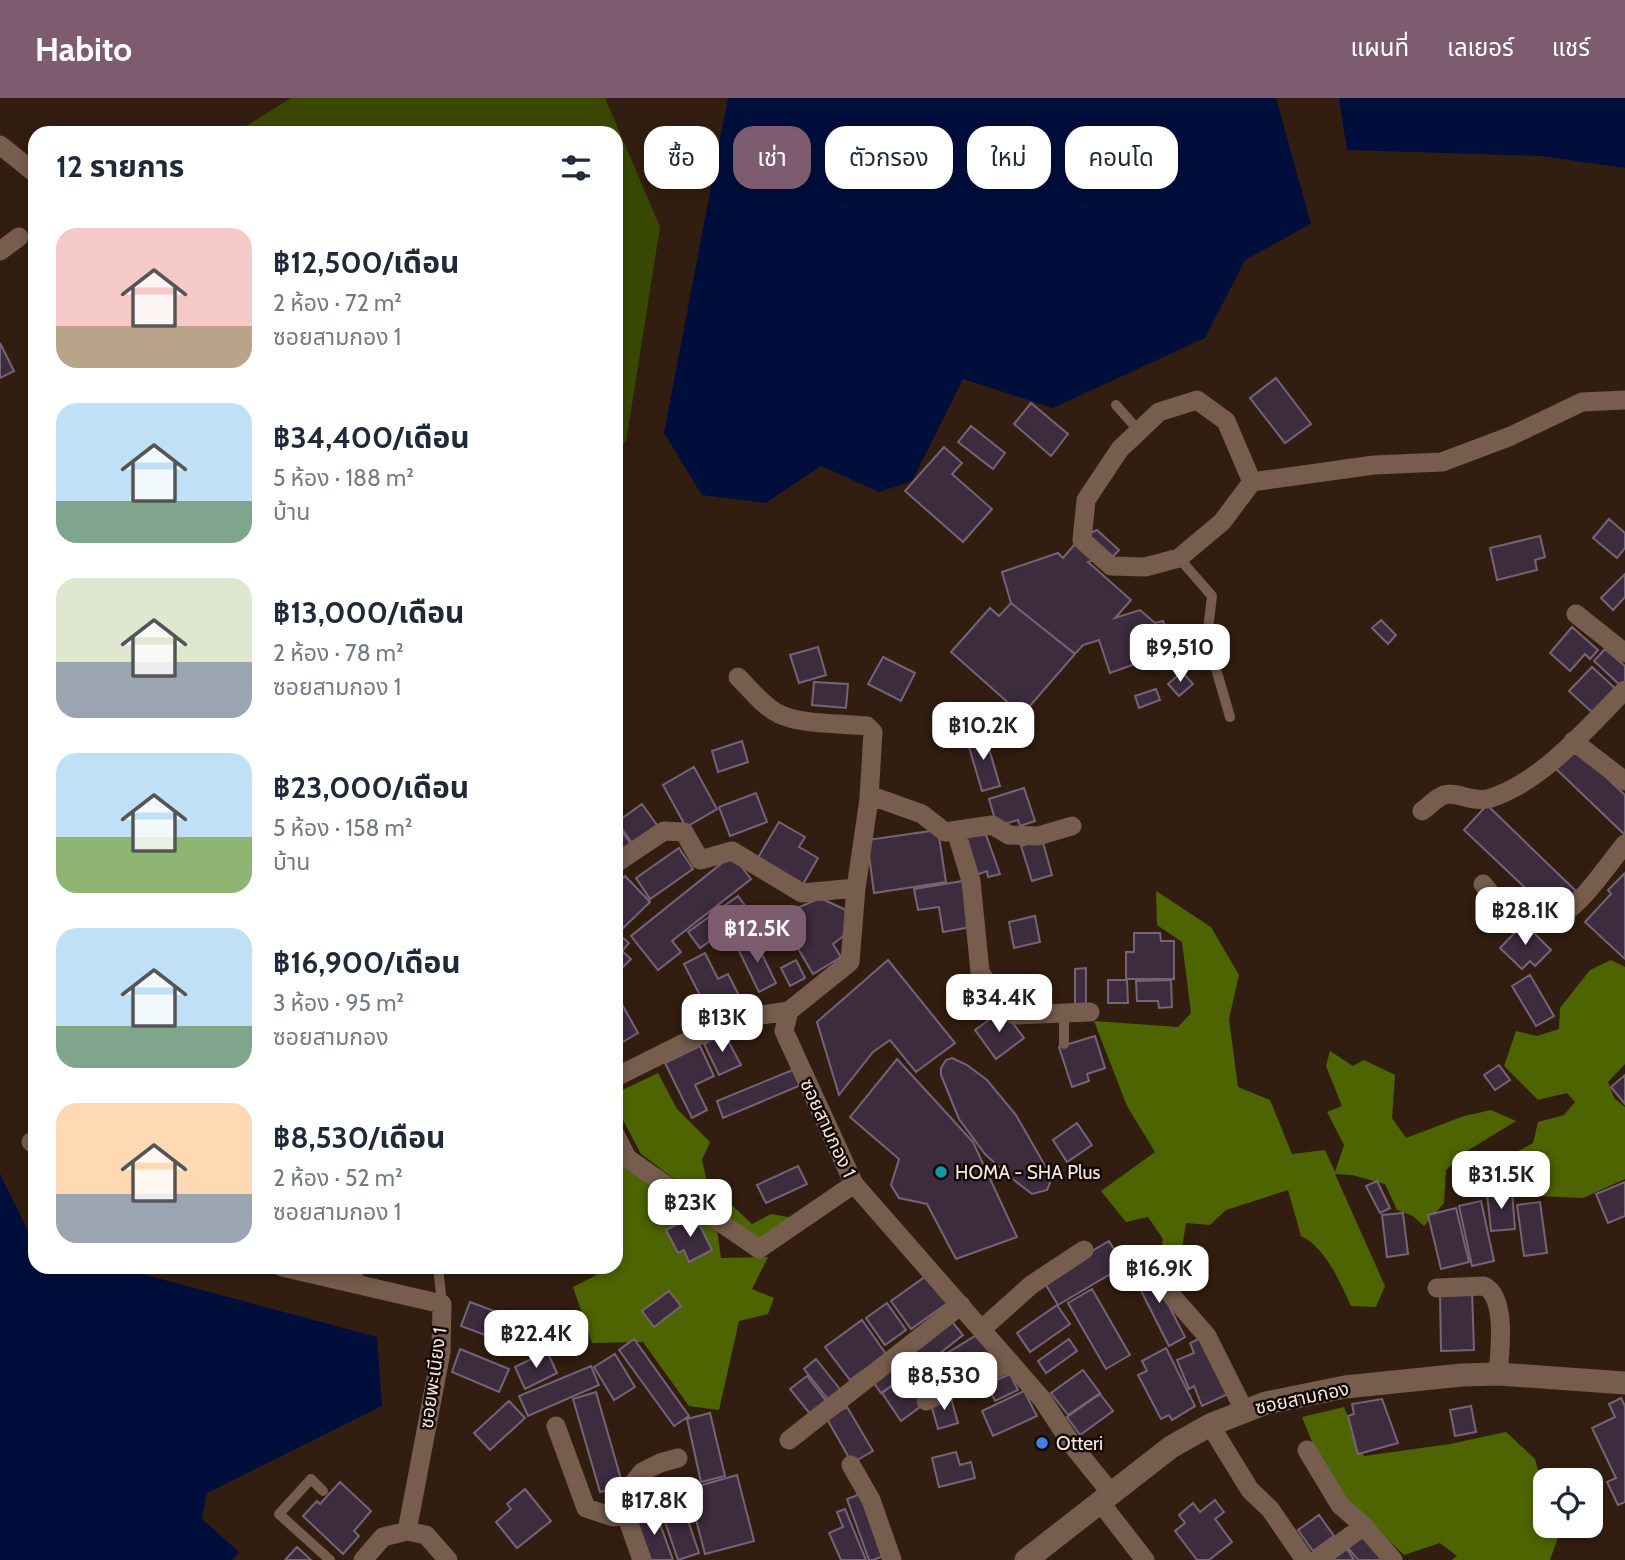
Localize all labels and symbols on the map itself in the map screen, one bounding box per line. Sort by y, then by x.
pin: ฿9,510 [1123,624,1237,684]
pin: ฿10.2K [926,702,1040,762]
pin: ฿28.1K [1468,888,1582,947]
pin: ฿12.5K [700,906,814,965]
pin: ฿34.4K [942,974,1056,1034]
pin: ฿13K [681,995,763,1054]
street label: ซอยสามกอง 1 [795,1075,861,1181]
pin: ฿31.5K [1444,1152,1558,1211]
place label: HOMA - SHA Plus [955,1161,1100,1184]
marker: HOMA - SHA Plus [933,1164,949,1180]
pin: ฿23K [649,1180,731,1239]
pin: ฿16.9K [1102,1246,1216,1305]
pin: ฿22.4K [479,1310,593,1370]
street label: ซอยพะเนียง 1 [415,1326,451,1430]
pin: ฿8,530 [887,1352,1001,1412]
street label: ซอยสามกอง [1253,1377,1351,1419]
place label: Otteri [1056,1432,1103,1455]
marker: Otteri [1034,1435,1050,1451]
pin: ฿17.8K [597,1478,711,1537]

